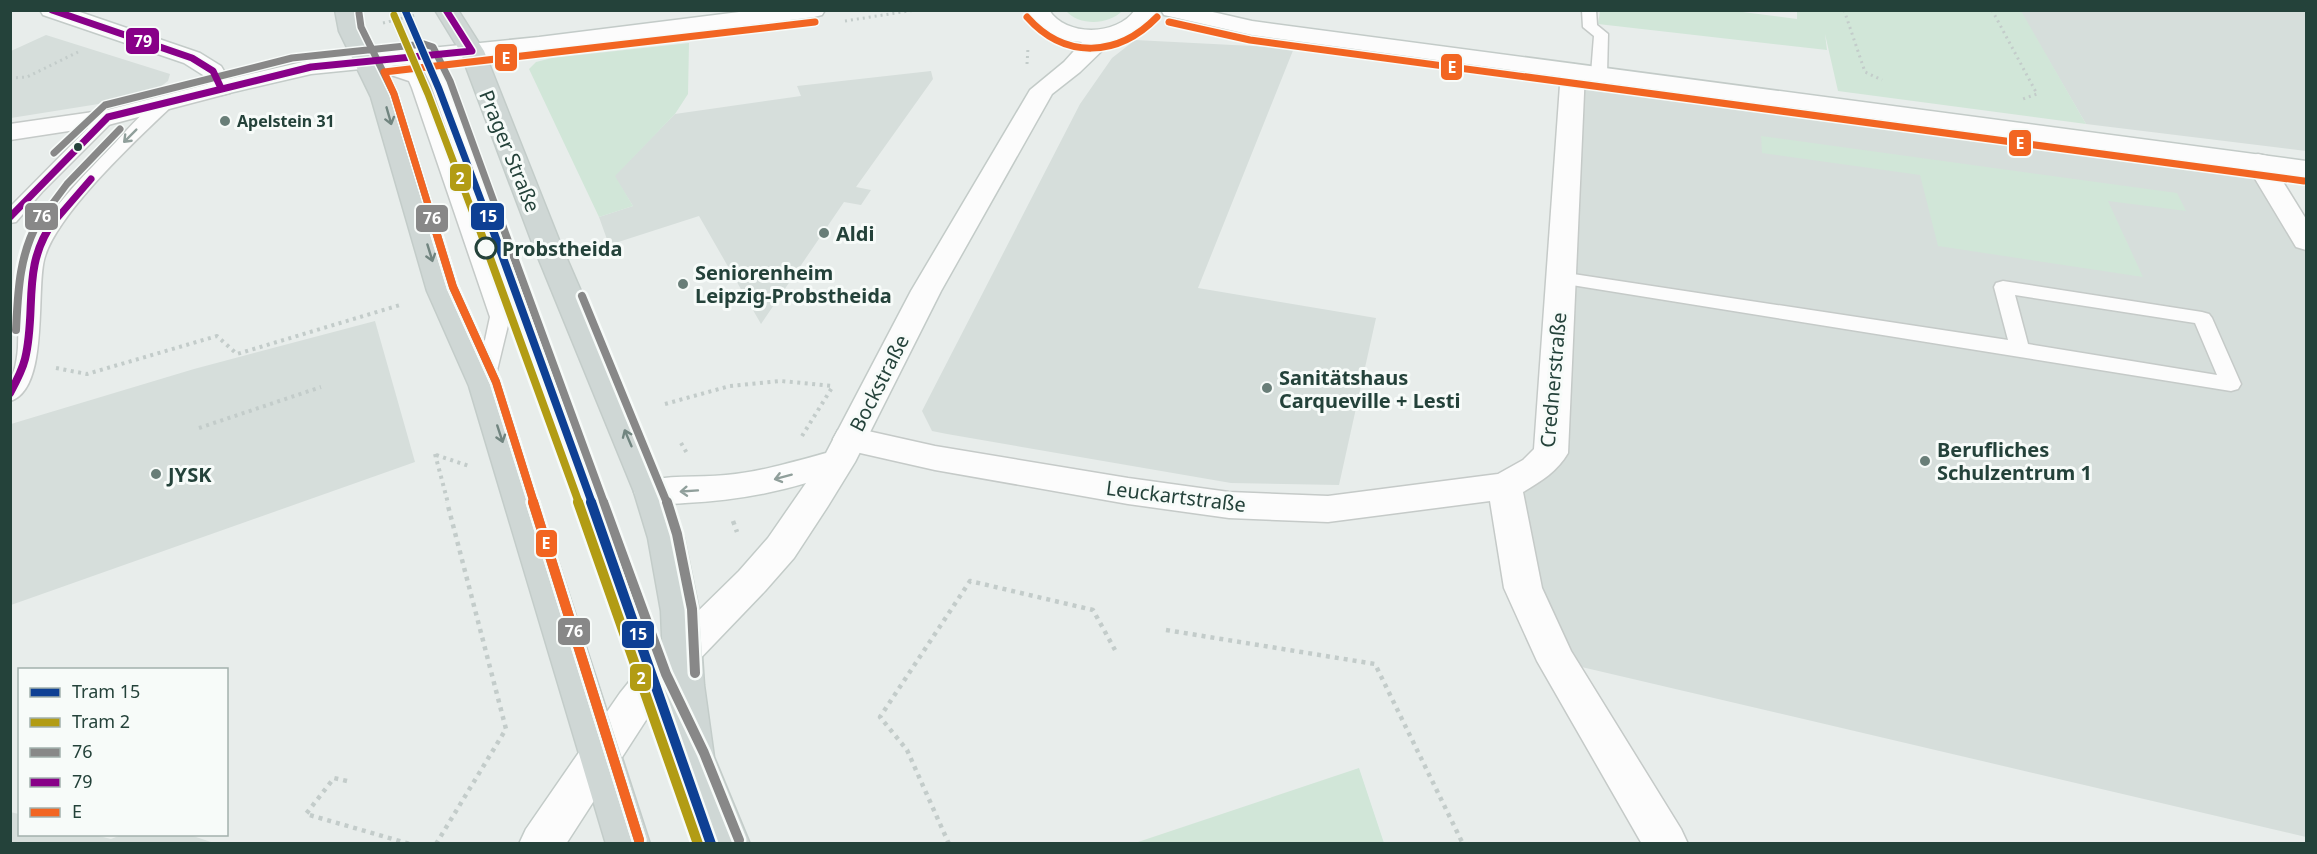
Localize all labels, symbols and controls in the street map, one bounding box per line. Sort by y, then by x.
line badge: 79 [125,27,160,55]
text: 79 [134,30,152,52]
line badge: E [494,43,518,72]
text: E [502,47,511,69]
line badge: E [1440,53,1463,81]
text: E [1448,56,1457,78]
street label: Prager Straße [473,86,547,216]
one-way arrow [384,106,395,125]
place label: Apelstein 31 [237,110,335,132]
marker: Apelstein 31 [218,114,232,128]
one-way arrow [123,129,138,144]
line badge: E [2008,129,2032,157]
text: E [2016,132,2025,154]
unlabelled marker [72,141,84,153]
line badge: 2 [449,163,472,192]
text: 2 [455,167,465,189]
line badge: 76 [24,202,59,231]
line badge: 15 [470,202,505,231]
line badge: 76 [415,204,449,233]
text: 76 [33,205,51,227]
text: 15 [479,205,497,227]
text: 76 [423,207,441,229]
place label: Aldi [836,220,874,247]
marker: Aldi [817,226,831,240]
place label: Probstheida [502,235,622,262]
marker: Probstheida [475,237,497,259]
one-way arrow [425,243,436,262]
place label: Seniorenheim Leipzig-Probstheida [695,259,892,309]
marker: Seniorenheim Leipzig-Probstheida [676,277,690,291]
street label: Crednerstraße [1534,311,1572,449]
street label: Bockstraße [843,330,915,436]
place label: Sanitätshaus Carqueville + Lesti [1279,364,1460,414]
marker: Sanitätshaus Carqueville + Lesti [1260,381,1274,395]
one-way arrow [495,424,506,443]
one-way arrow [622,430,633,448]
place label: Berufliches Schulzentrum 1 [1937,436,2092,486]
marker: Berufliches Schulzentrum 1 [1918,454,1932,468]
place label: JYSK [166,461,212,488]
marker: JYSK [149,467,163,481]
one-way arrow [774,472,793,483]
street label: Leuckartstraße [1104,474,1248,518]
one-way arrow [679,486,699,497]
line badge: E [535,529,558,558]
text: E [542,532,551,554]
line badge: 76 [557,617,591,646]
text: 76 [565,620,583,642]
line badge: 15 [621,620,655,649]
text: 15 [629,623,647,645]
line badge: 2 [629,663,652,692]
text: 2 [636,667,646,689]
legend [18,668,228,836]
text: Tram 15 [72,679,140,703]
text: Tram 2 [72,709,130,733]
text: 76 [72,739,93,763]
text: 79 [72,769,93,793]
text: E [72,799,82,823]

